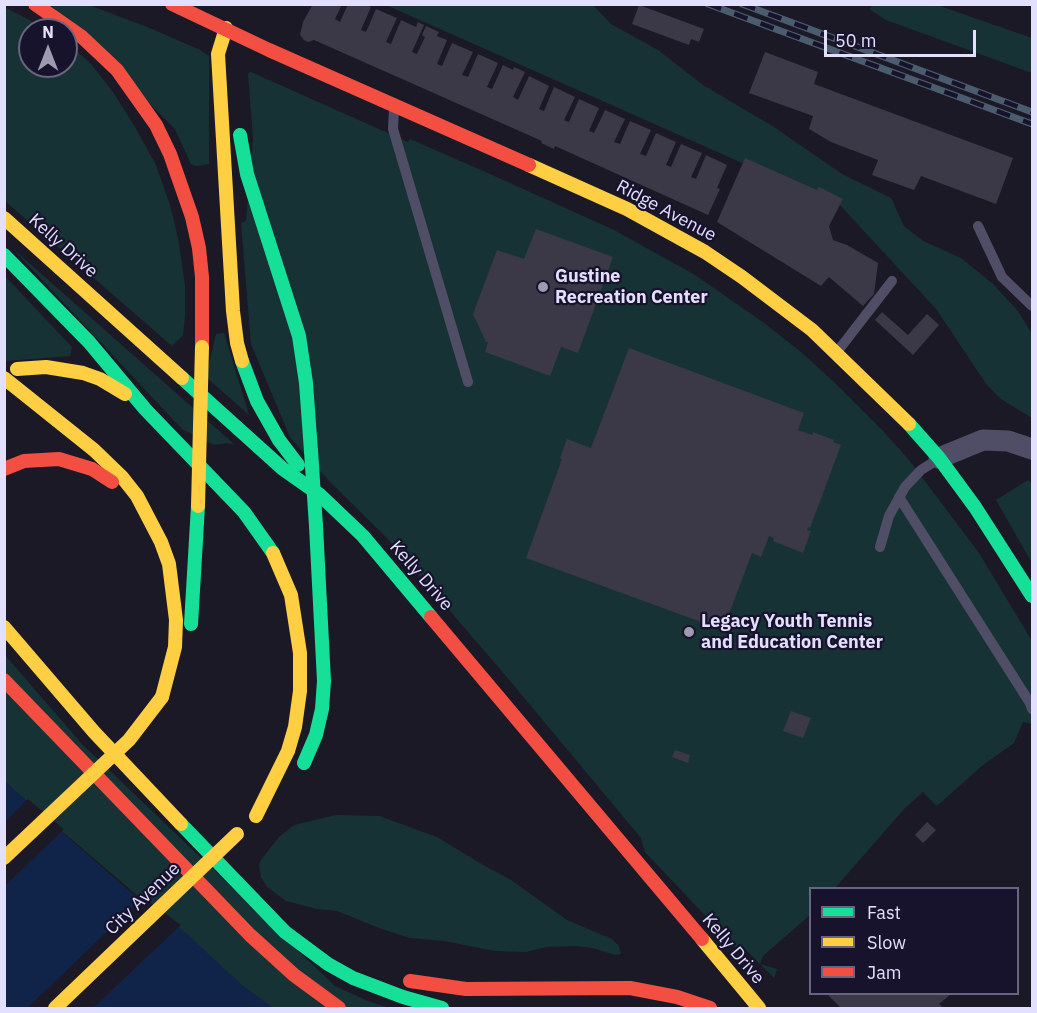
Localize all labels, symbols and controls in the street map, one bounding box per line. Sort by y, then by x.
north arrow [18,18,78,78]
scale bar [827,18,978,56]
text: N [42,22,54,42]
text: 50 m [835,29,877,52]
street label: Ridge Avenue [612,176,720,246]
street label: Kelly Drive [24,209,102,283]
place label: Gustine Recreation Center [555,266,708,308]
marker: Gustine Recreation Center [536,280,550,294]
street label: Kelly Drive [385,537,457,615]
place label: Legacy Youth Tennis and Education Center [701,611,883,654]
marker: Legacy Youth Tennis and Education Center [682,625,696,639]
street label: City Avenue [101,858,185,940]
legend [809,887,1019,995]
text: Fast [867,901,901,924]
street label: Kelly Drive [697,909,769,989]
text: Slow [867,931,906,954]
text: Jam [867,961,902,984]

